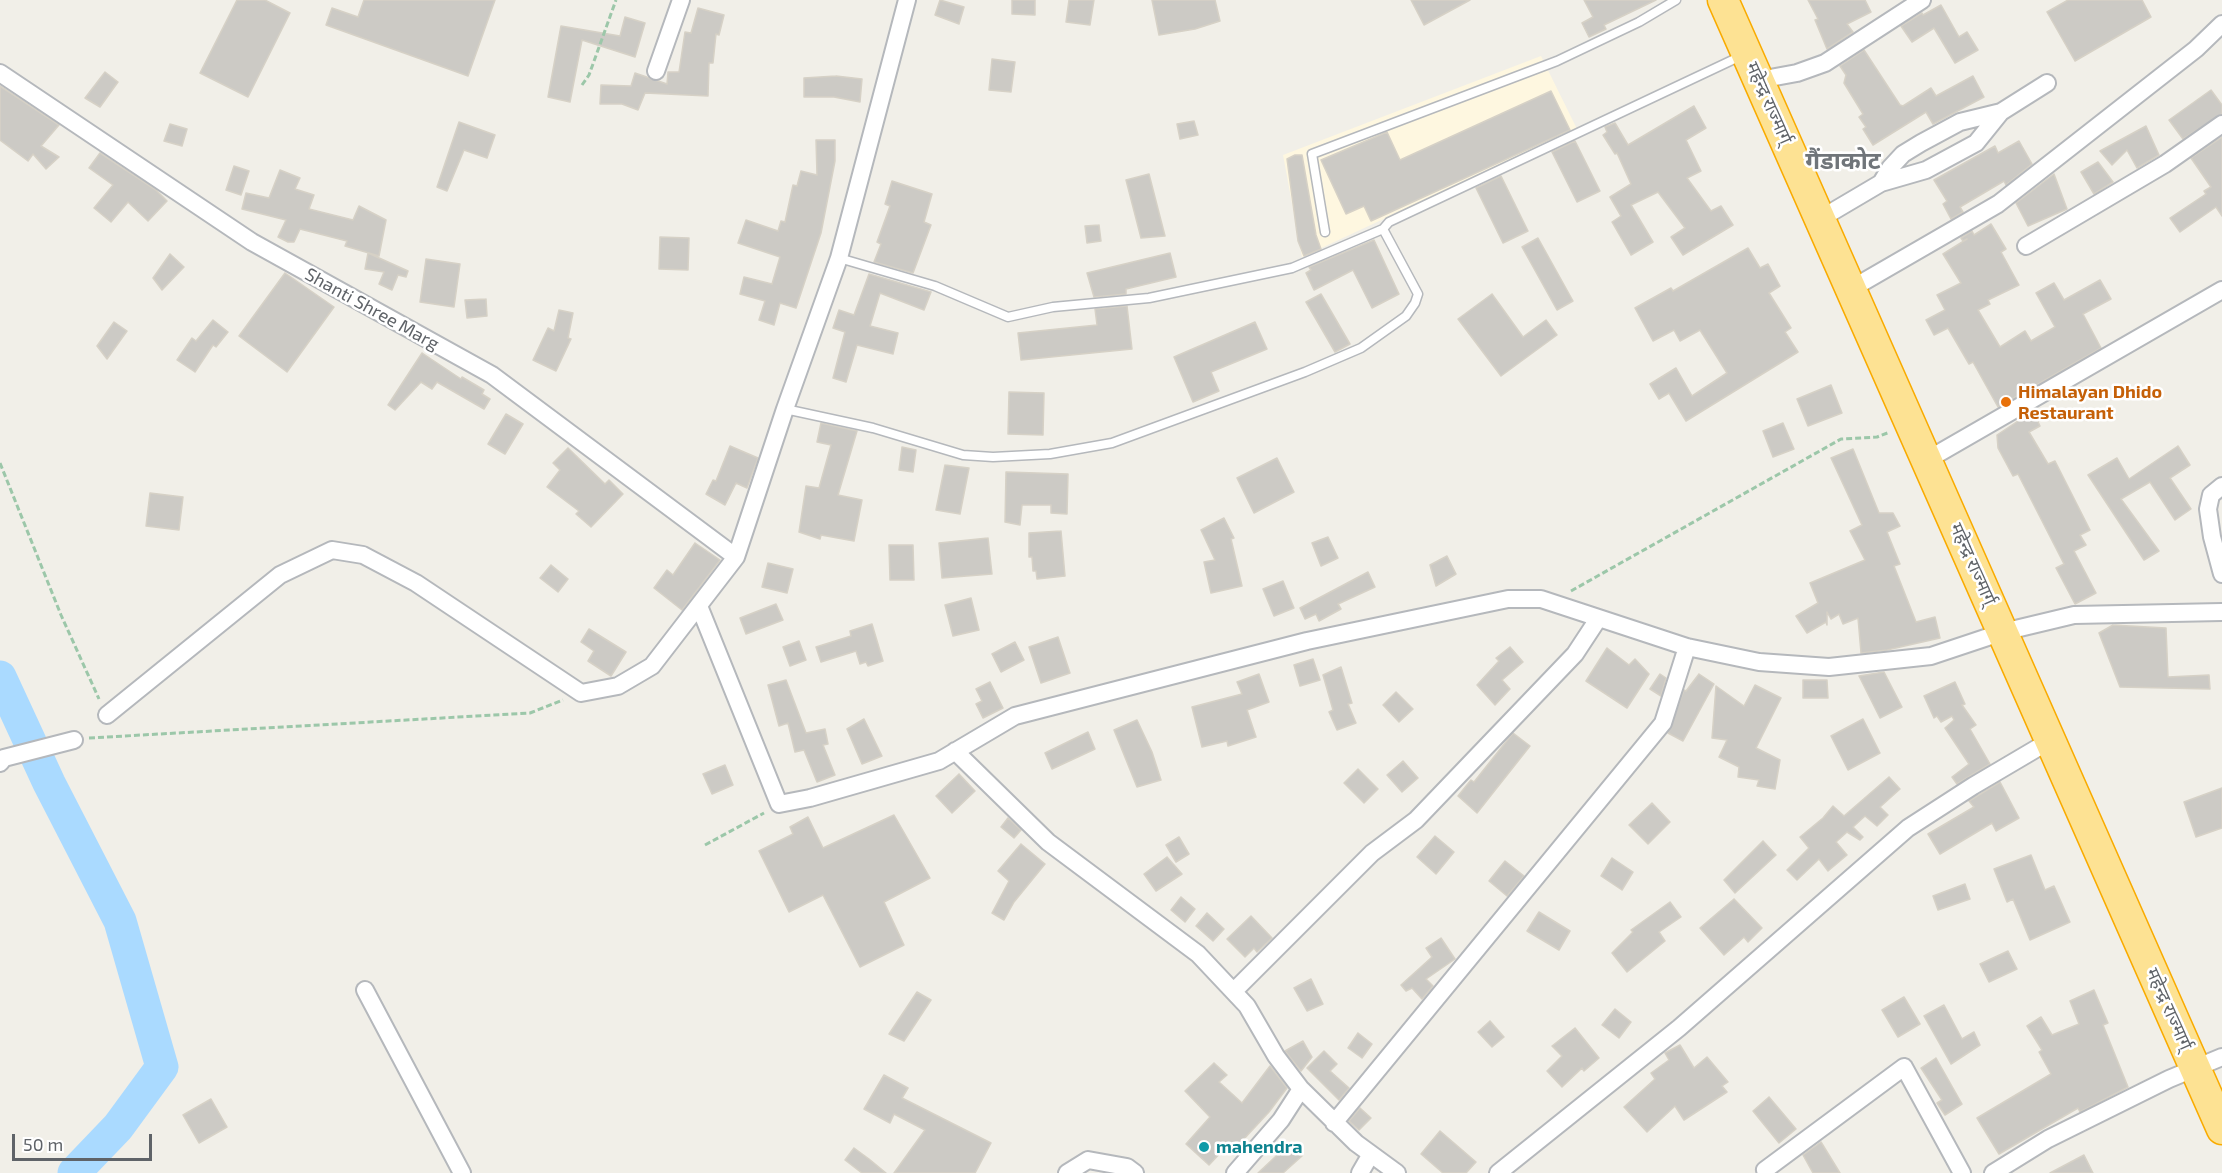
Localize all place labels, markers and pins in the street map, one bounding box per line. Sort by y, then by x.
place label: Himalayan Dhido Restaurant [2018,381,2162,424]
marker: Himalayan Dhido Restaurant [1999,395,2013,409]
place label: mahendra [1216,1136,1303,1158]
marker: mahendra [1197,1140,1211,1154]

